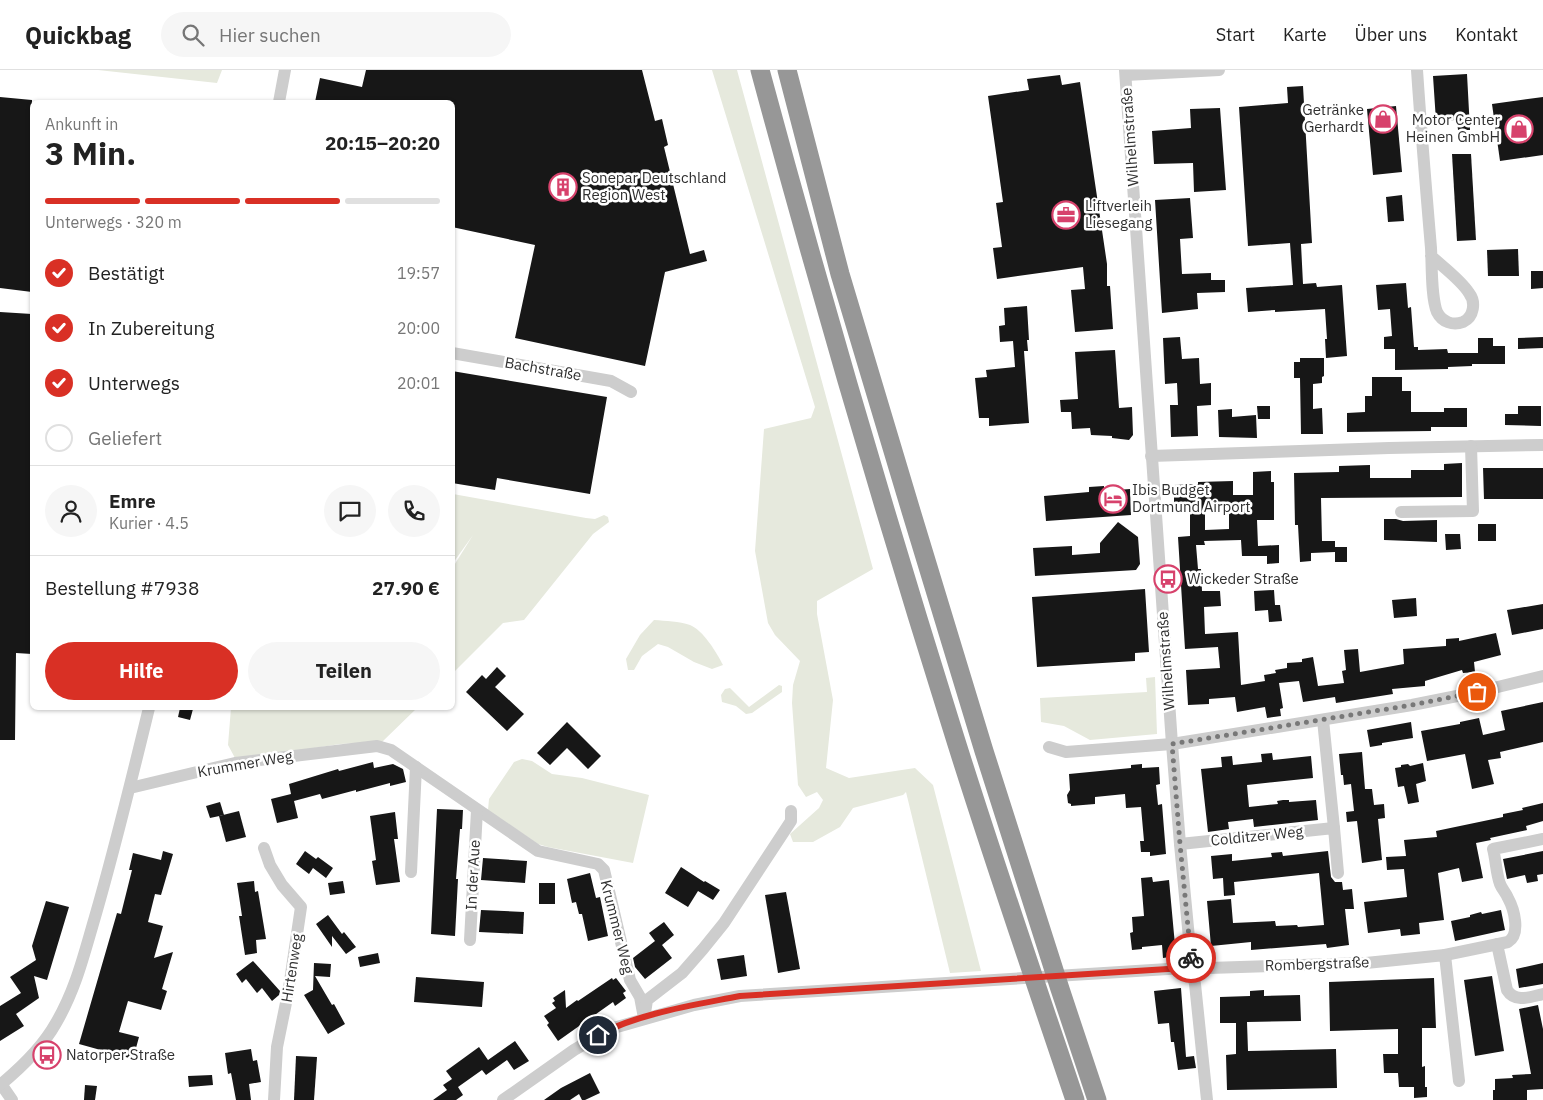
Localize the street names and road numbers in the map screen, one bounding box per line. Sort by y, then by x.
street label: Wilhelmstraße [1117,87,1142,187]
street label: Bachstraße [503,352,583,385]
street label: Wilhelmstraße [1153,611,1178,711]
street label: Krummer Weg [196,746,294,781]
street label: Colditzer Weg [1210,821,1304,850]
street label: In der Aue [461,839,484,911]
street label: Krummer Weg [597,878,638,976]
street label: Hirtenweg [277,932,306,1004]
street label: Rombergstraße [1264,952,1370,975]

